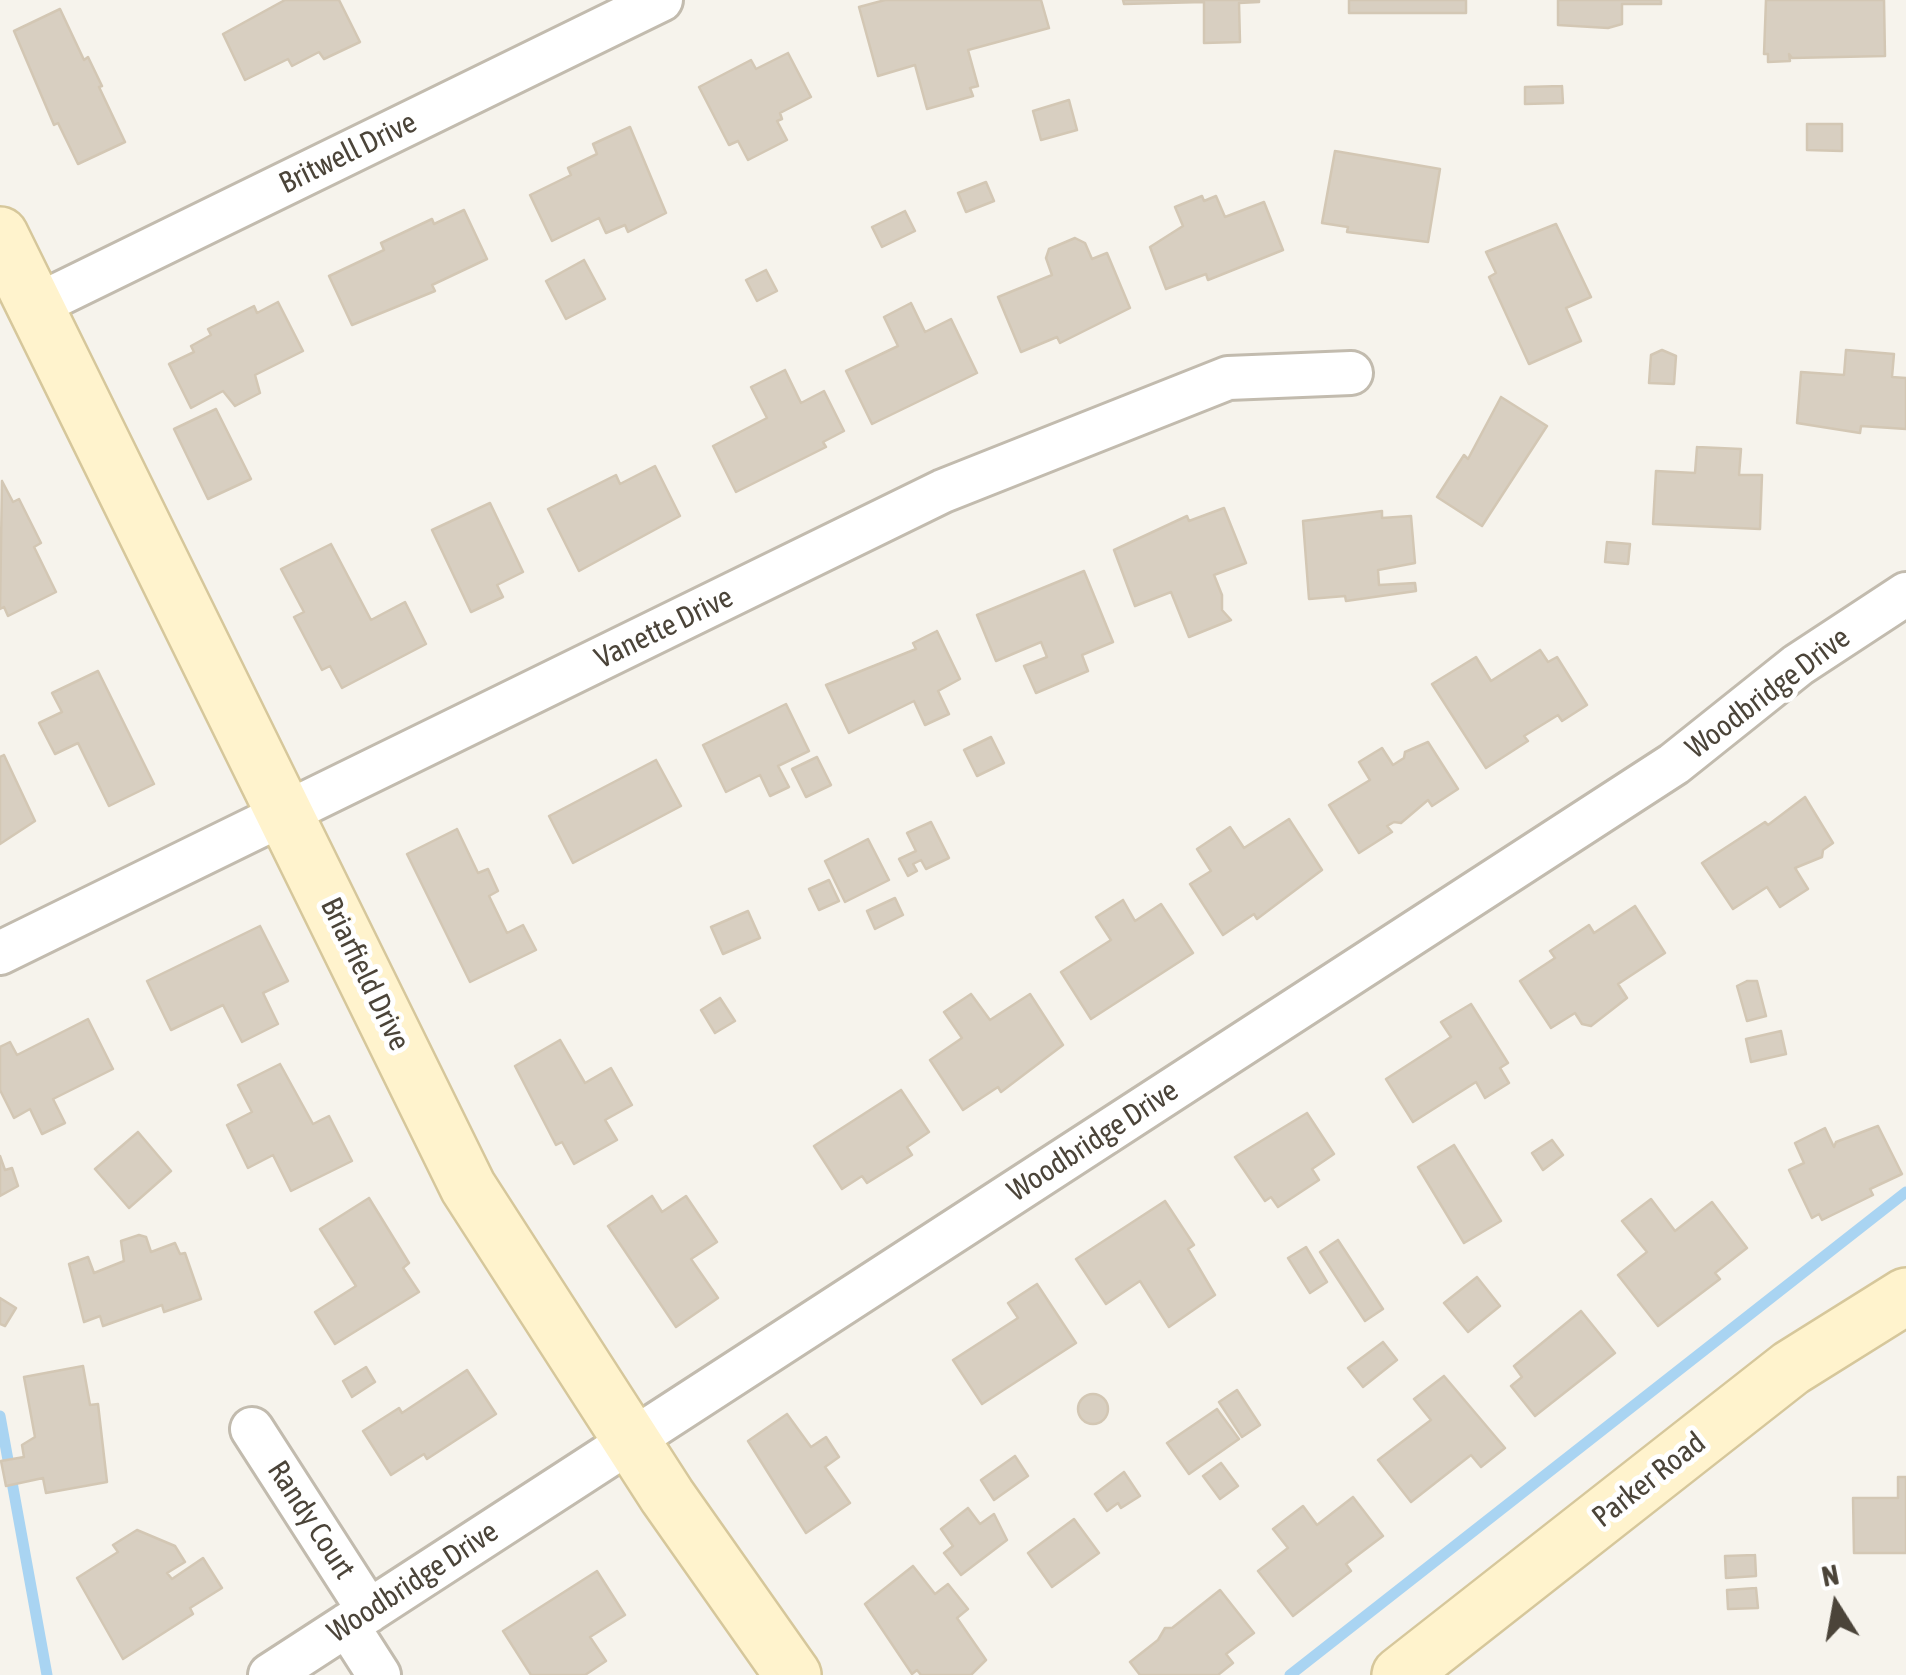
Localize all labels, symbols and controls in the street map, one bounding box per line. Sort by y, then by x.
street label: Britwell Drive [274,104,422,202]
street label: Vanette Drive [589,579,739,677]
street label: Woodbridge Drive [1679,620,1857,766]
street label: Briarfield Drive [313,892,417,1056]
street label: Woodbridge Drive [1001,1073,1185,1209]
street label: Parker Road [1585,1425,1713,1535]
street label: Randy Court [260,1454,362,1586]
street label: Woodbridge Drive [321,1514,505,1650]
north arrow [1786,1555,1886,1655]
text: N [1819,1558,1841,1593]

